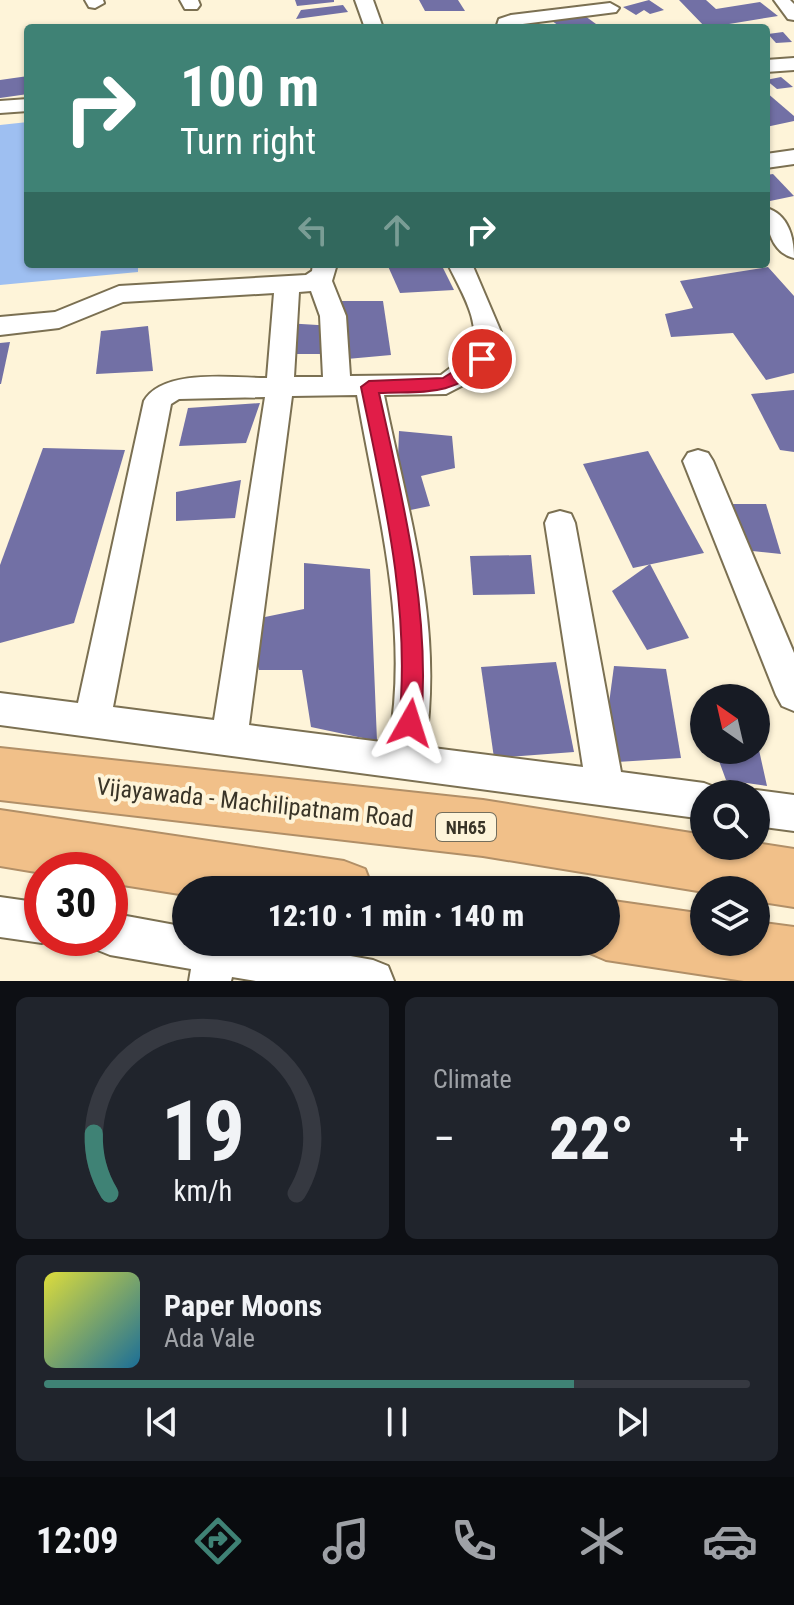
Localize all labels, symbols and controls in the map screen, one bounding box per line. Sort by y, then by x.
text: 100 m [180,54,319,120]
icon: right [48,56,152,160]
text: Turn right [180,121,316,163]
icon: left [291,208,335,252]
icon: ahead [375,208,419,252]
icon: right [459,208,503,252]
pin [448,325,516,393]
icon: arrive [460,337,504,381]
position arrow [368,681,452,765]
north arrow [690,684,770,764]
map controls [690,684,770,956]
street label: Vijayawada - Machilipatnam Road [95,772,415,834]
button: search [690,780,770,860]
road number: NH65 [436,813,496,841]
speed limit sign: 30 [24,852,128,956]
button: layers [690,876,770,956]
text: 12:10 · 1 min · 140 m [268,898,524,933]
text: Climate [433,1064,512,1094]
text: 19 [160,1083,245,1180]
text: 22° [549,1103,634,1174]
text: − [433,1113,455,1165]
text: + [728,1113,750,1165]
text: km/h [173,1174,232,1208]
text: Paper Moons [164,1288,322,1323]
text: Ada Vale [164,1323,255,1353]
icon: previous [140,1400,184,1444]
icon: pause [375,1400,419,1444]
icon: next [610,1400,654,1444]
icon: directions [190,1513,246,1569]
icon: music [318,1513,374,1569]
icon: phone [446,1513,502,1569]
icon: climate [574,1513,630,1569]
icon: car [702,1513,758,1569]
text: 12:09 [36,1520,119,1562]

